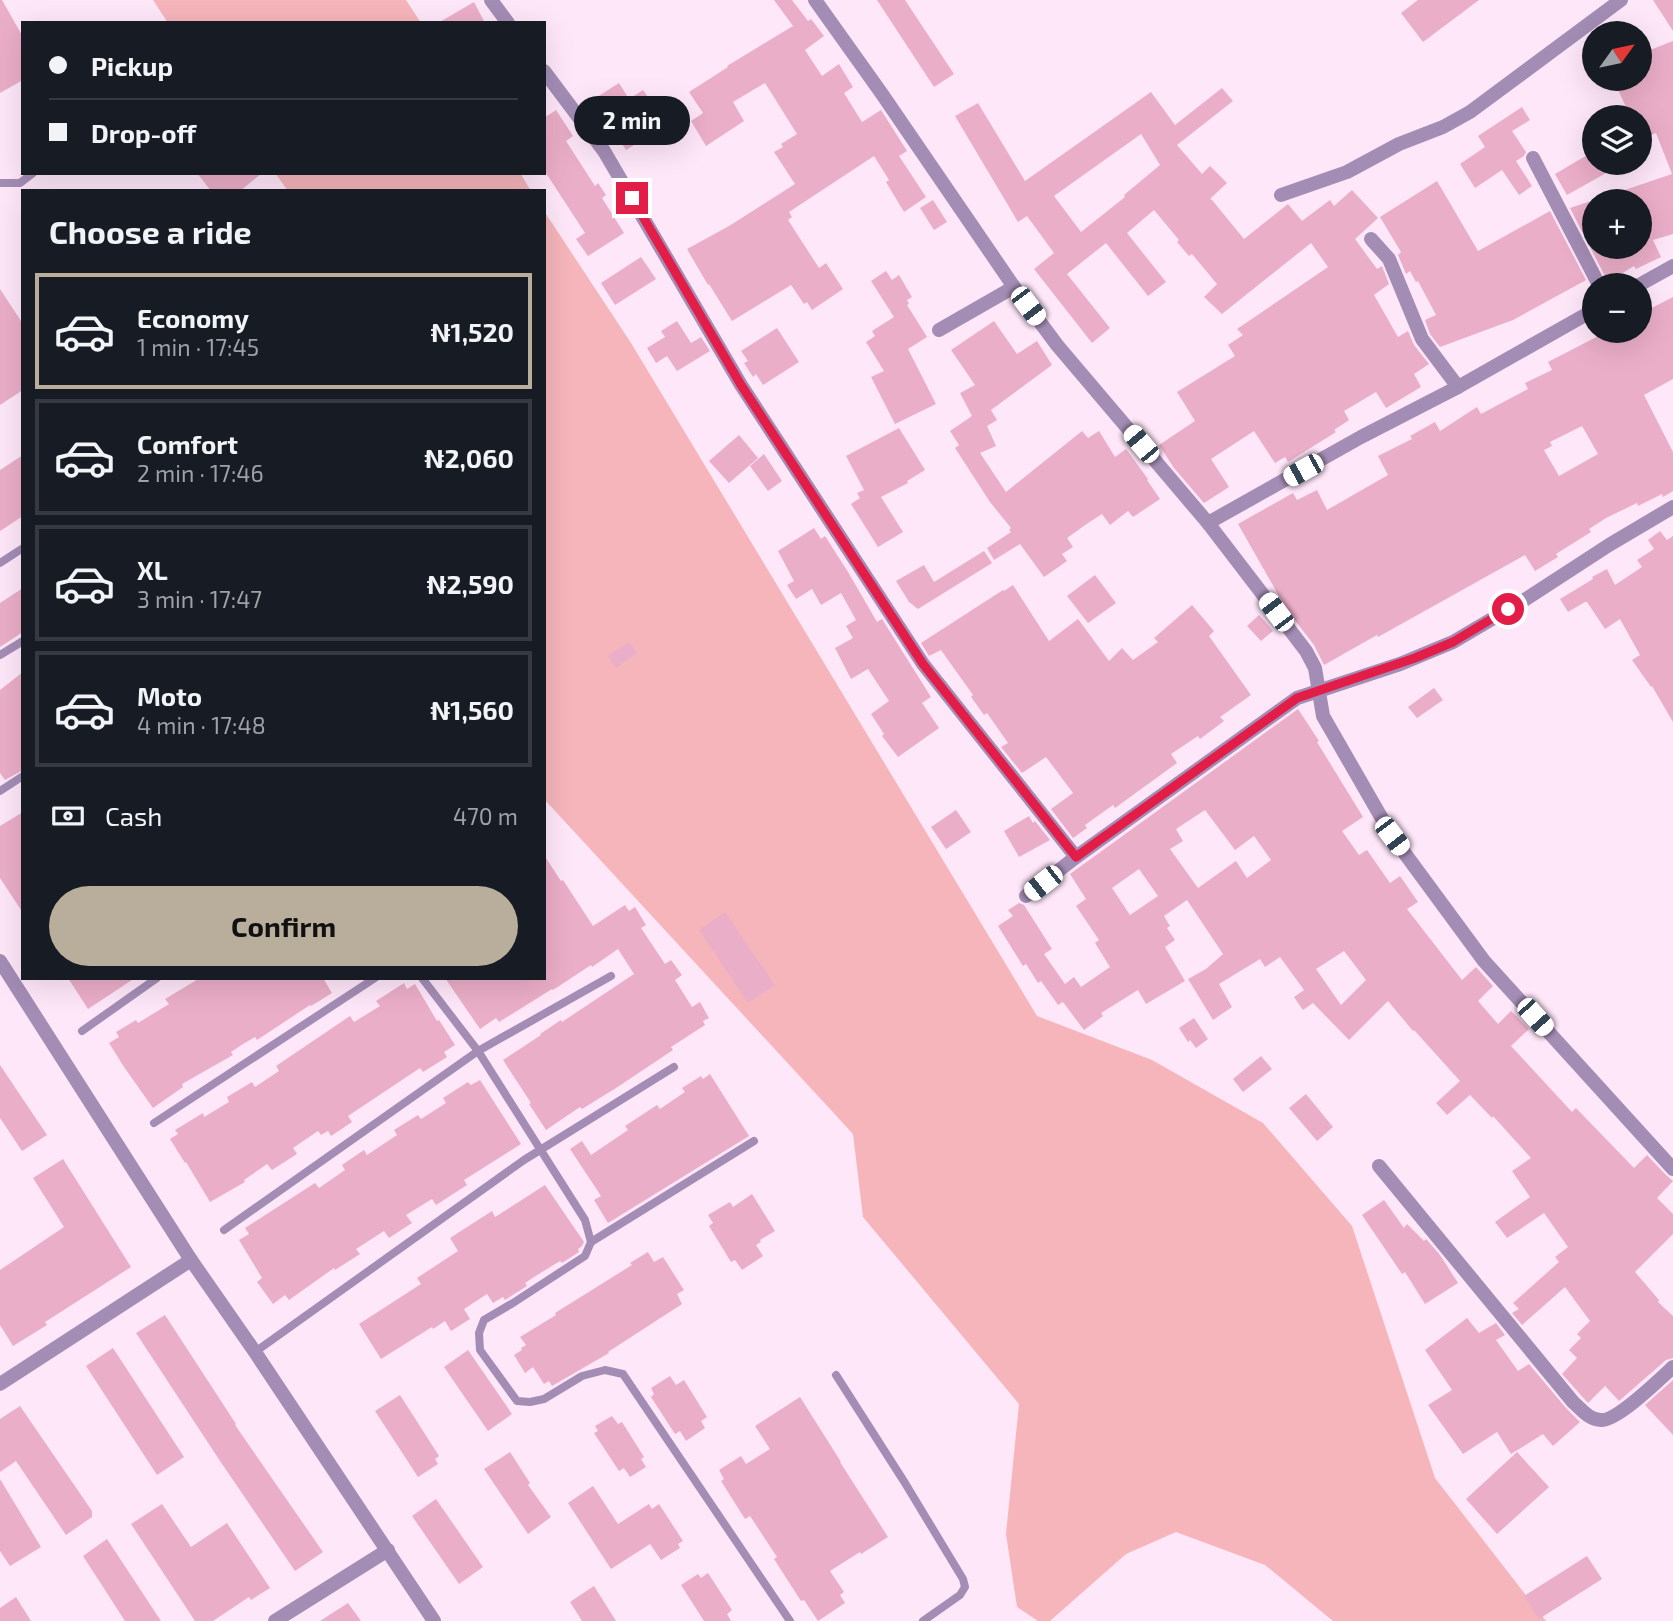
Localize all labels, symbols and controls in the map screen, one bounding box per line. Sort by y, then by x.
north arrow [1582,21,1652,91]
map controls [1582,21,1652,343]
text: Pickup [91,50,173,81]
callout: 2 min [574,96,690,146]
button: layers [1582,105,1652,175]
text: 2 min [603,106,661,134]
text: Drop-off [91,117,196,148]
route end [616,182,648,214]
button: + [1582,189,1652,259]
text: Choose a ride [49,212,252,250]
button: − [1582,273,1652,343]
car [1007,283,1050,329]
icon: car [53,300,116,363]
text: Economy [137,302,249,333]
text: ₦1,520 [431,316,514,347]
text: 1 min · 17:45 [137,333,259,361]
car [1120,421,1163,467]
icon: car [53,426,116,489]
text: Comfort [137,428,238,459]
text: ₦2,060 [424,442,514,473]
car [1280,451,1327,489]
text: 2 min · 17:46 [137,459,264,487]
icon: car [53,552,116,615]
text: XL [137,554,168,585]
text: ₦2,590 [426,568,514,599]
text: 3 min · 17:47 [137,585,262,613]
car [1255,589,1298,635]
route start [1492,593,1524,625]
icon: car [53,678,116,741]
text: Moto [137,680,202,711]
text: ₦1,560 [430,694,514,725]
text: 4 min · 17:48 [137,711,266,739]
icon: cash [49,797,87,835]
text: Cash [105,800,162,831]
text: 470 m [453,802,518,830]
car [1371,813,1414,859]
car [1020,862,1067,904]
button: Confirm [49,886,518,966]
car [1514,994,1557,1040]

